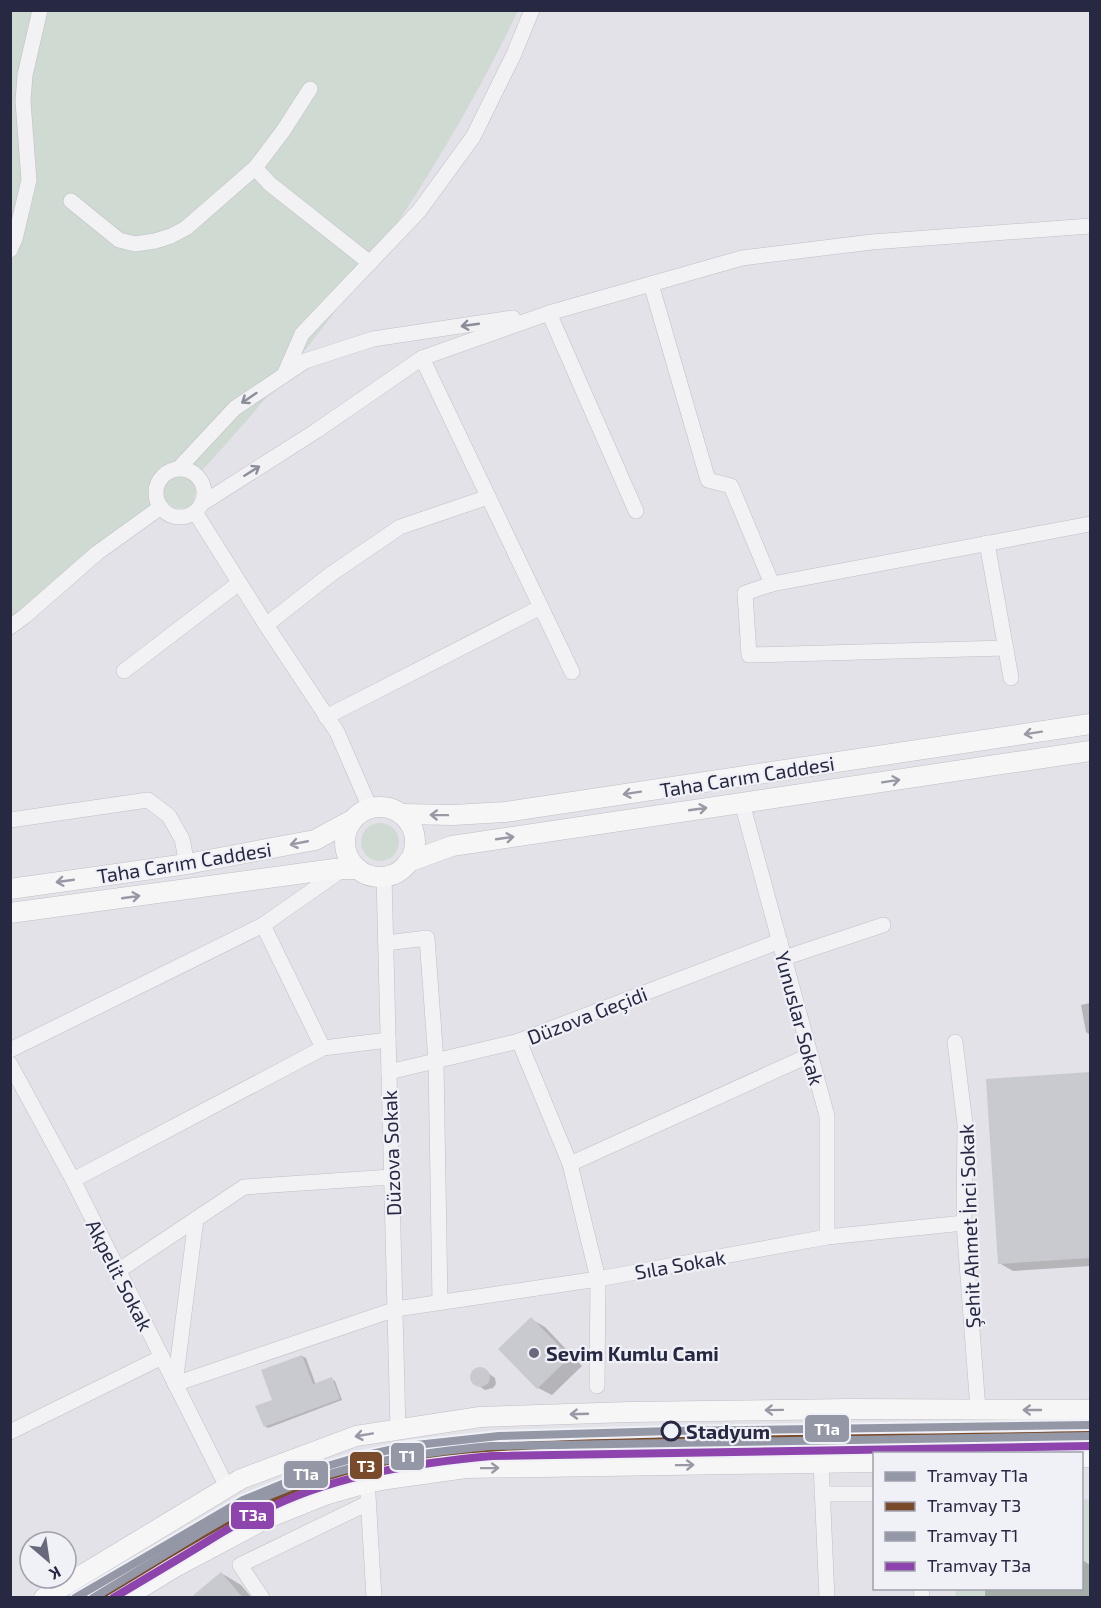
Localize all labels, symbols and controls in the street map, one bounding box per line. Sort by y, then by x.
one-way arrow [461,319,481,330]
one-way arrow [241,392,258,404]
one-way arrow [243,465,260,477]
one-way arrow [1023,727,1043,738]
street label: Taha Carım Caddesi [658,750,836,802]
one-way arrow [881,775,900,786]
one-way arrow [623,788,643,799]
one-way arrow [688,804,708,815]
one-way arrow [429,809,449,821]
one-way arrow [495,832,515,843]
street label: Taha Carım Caddesi [95,836,273,888]
one-way arrow [290,838,309,849]
one-way arrow [56,876,76,887]
one-way arrow [120,891,140,902]
street label: Yunuslar Sokak [771,948,829,1088]
street label: Düzova Geçidi [524,981,651,1050]
street label: Düzova Sokak [377,1090,405,1216]
street label: Şehit Ahmet İnci Sokak [953,1123,986,1329]
street label: Akpelit Sokak [82,1215,158,1335]
street label: Sıla Sokak [633,1244,727,1284]
place label: Sevim Kumlu Cami [546,1341,719,1365]
marker: Sevim Kumlu Cami [527,1346,541,1360]
one-way arrow [765,1404,785,1416]
one-way arrow [1023,1404,1043,1416]
one-way arrow [570,1408,590,1420]
line badge: T1a [804,1414,850,1443]
place label: Stadyum [686,1419,770,1444]
text: T1a [814,1419,840,1438]
marker: Stadyum [661,1421,681,1441]
one-way arrow [355,1430,375,1441]
line badge: T1 [390,1442,425,1471]
text: T1 [399,1446,415,1465]
line badge: T3 [349,1451,383,1480]
legend [873,1452,1083,1590]
text: T3 [357,1456,375,1475]
line badge: T1a [283,1460,329,1489]
one-way arrow [675,1460,695,1471]
one-way arrow [480,1462,500,1474]
text: T1a [293,1464,319,1483]
text: Tramvay T1a [927,1464,1028,1486]
text: Tramvay T3 [927,1494,1021,1516]
line badge: T3a [230,1501,275,1530]
text: T3a [239,1505,267,1524]
text: Tramvay T1 [927,1524,1018,1546]
north arrow [18,1530,78,1590]
text: Tramvay T3a [927,1554,1031,1576]
text: K [46,1563,65,1585]

